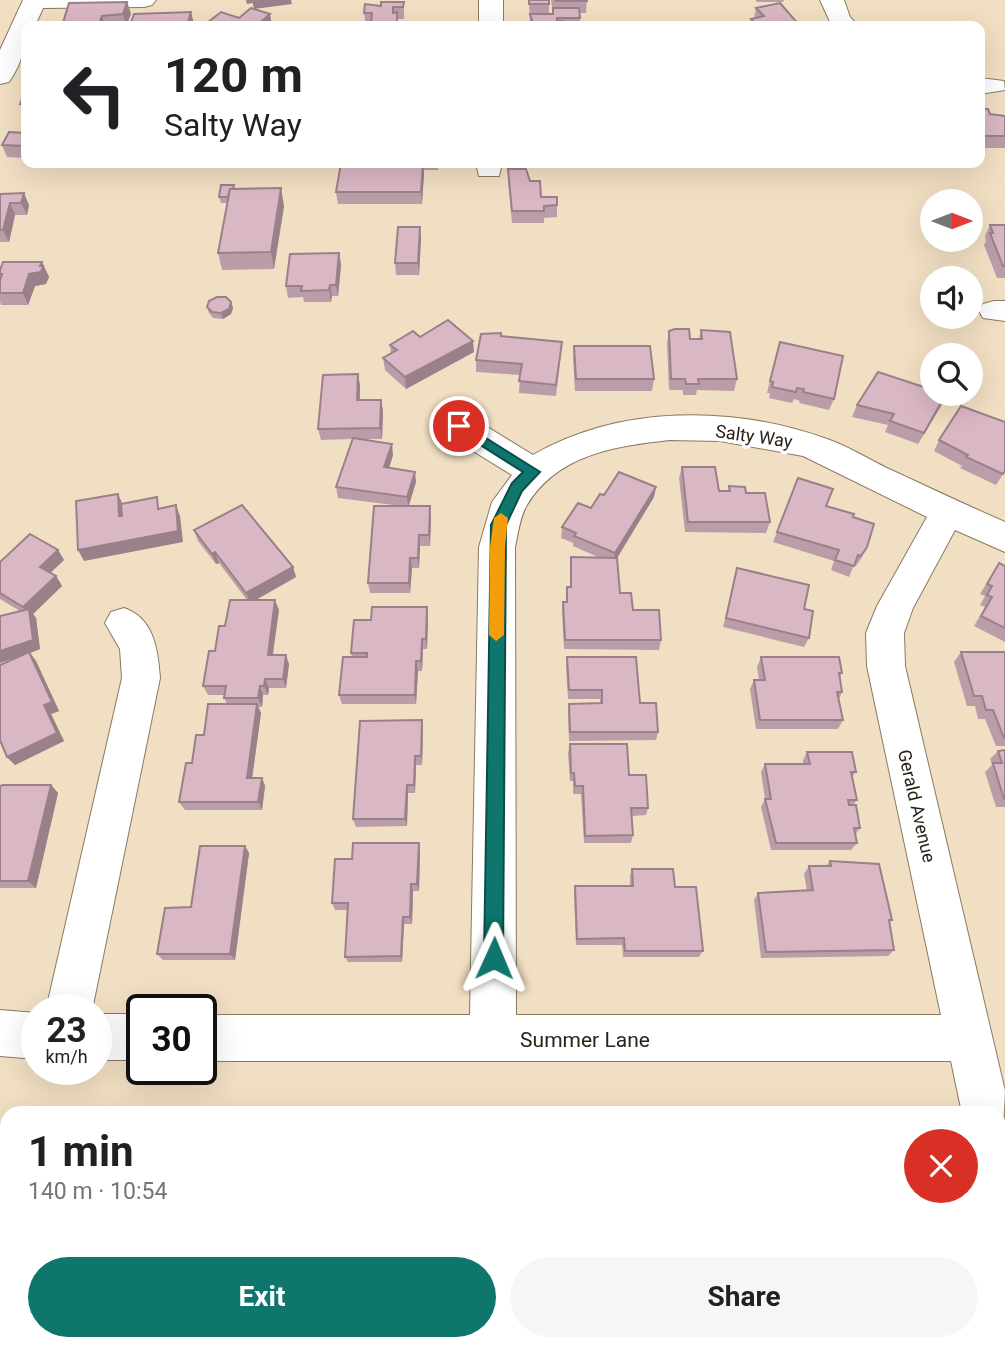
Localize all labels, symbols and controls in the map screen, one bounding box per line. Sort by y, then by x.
text: 120 m [164,47,303,104]
icon: left [49,49,140,140]
text: Salty Way [164,106,302,144]
north arrow [920,189,984,252]
map controls [920,189,983,406]
button: sound [920,266,983,329]
button: search [920,343,983,406]
pin [429,396,489,456]
icon: arrive [440,407,478,445]
street label: Salty Way [714,420,794,452]
street label: Gerald Avenue [894,748,940,864]
position arrow [457,921,531,995]
speed limit sign: 30 [126,994,217,1085]
text: 23 [46,1010,87,1051]
street label: Summer Lane [520,1028,650,1052]
text: km/h [45,1046,88,1067]
text: 1 min [28,1127,134,1176]
button: close [904,1129,978,1203]
text: 140 m · 10:54 [28,1178,167,1205]
button: Exit [28,1257,496,1337]
button: Share [510,1257,978,1337]

